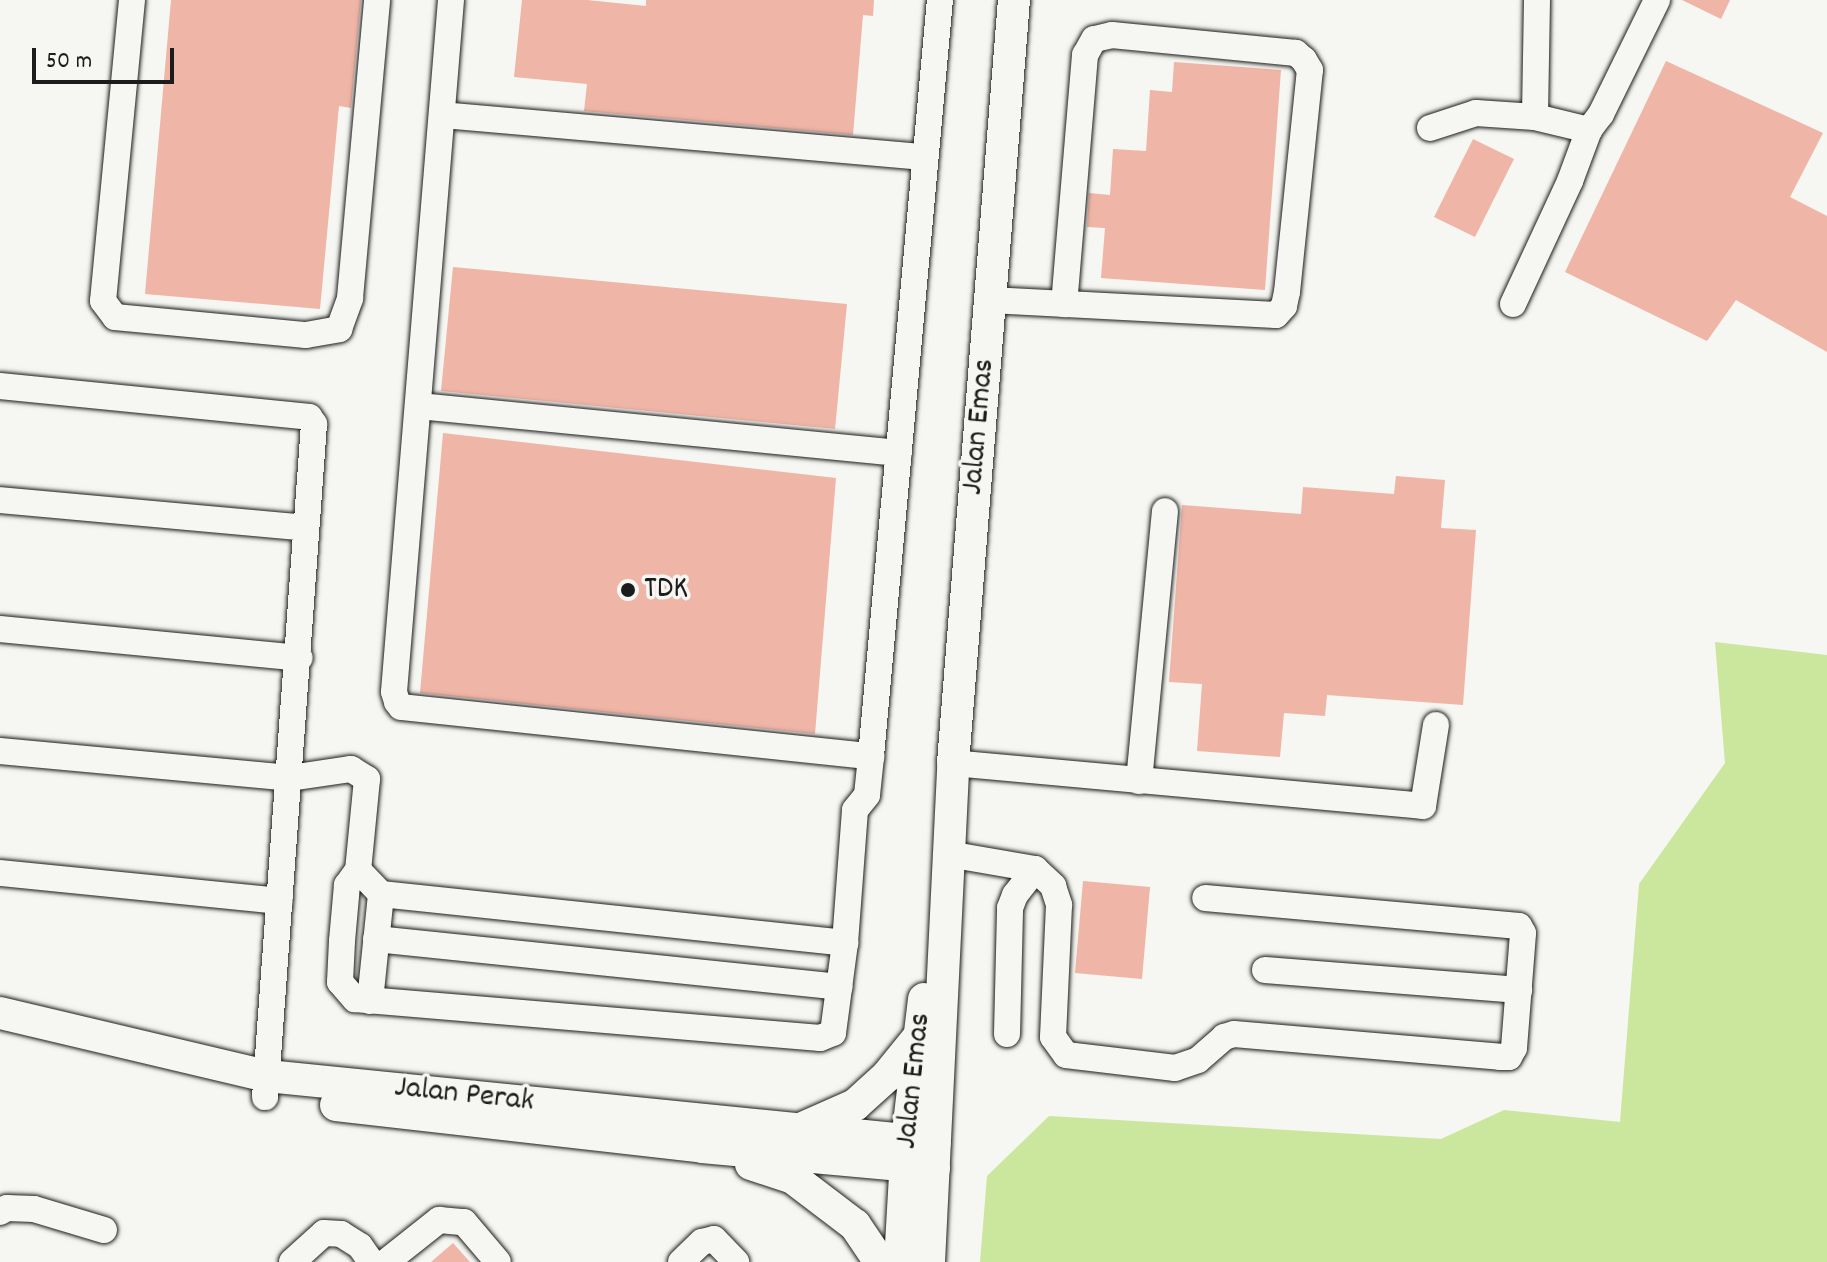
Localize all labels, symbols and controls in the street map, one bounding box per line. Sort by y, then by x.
scale bar [36,32,178,82]
text: 50 m [46,45,92,79]
street label: Jalan Emas [955,357,1005,497]
place label: TDK [644,571,688,609]
marker: TDK [619,581,637,599]
street label: Jalan Emas [889,1011,941,1151]
street label: Jalan Perak [392,1070,536,1122]

